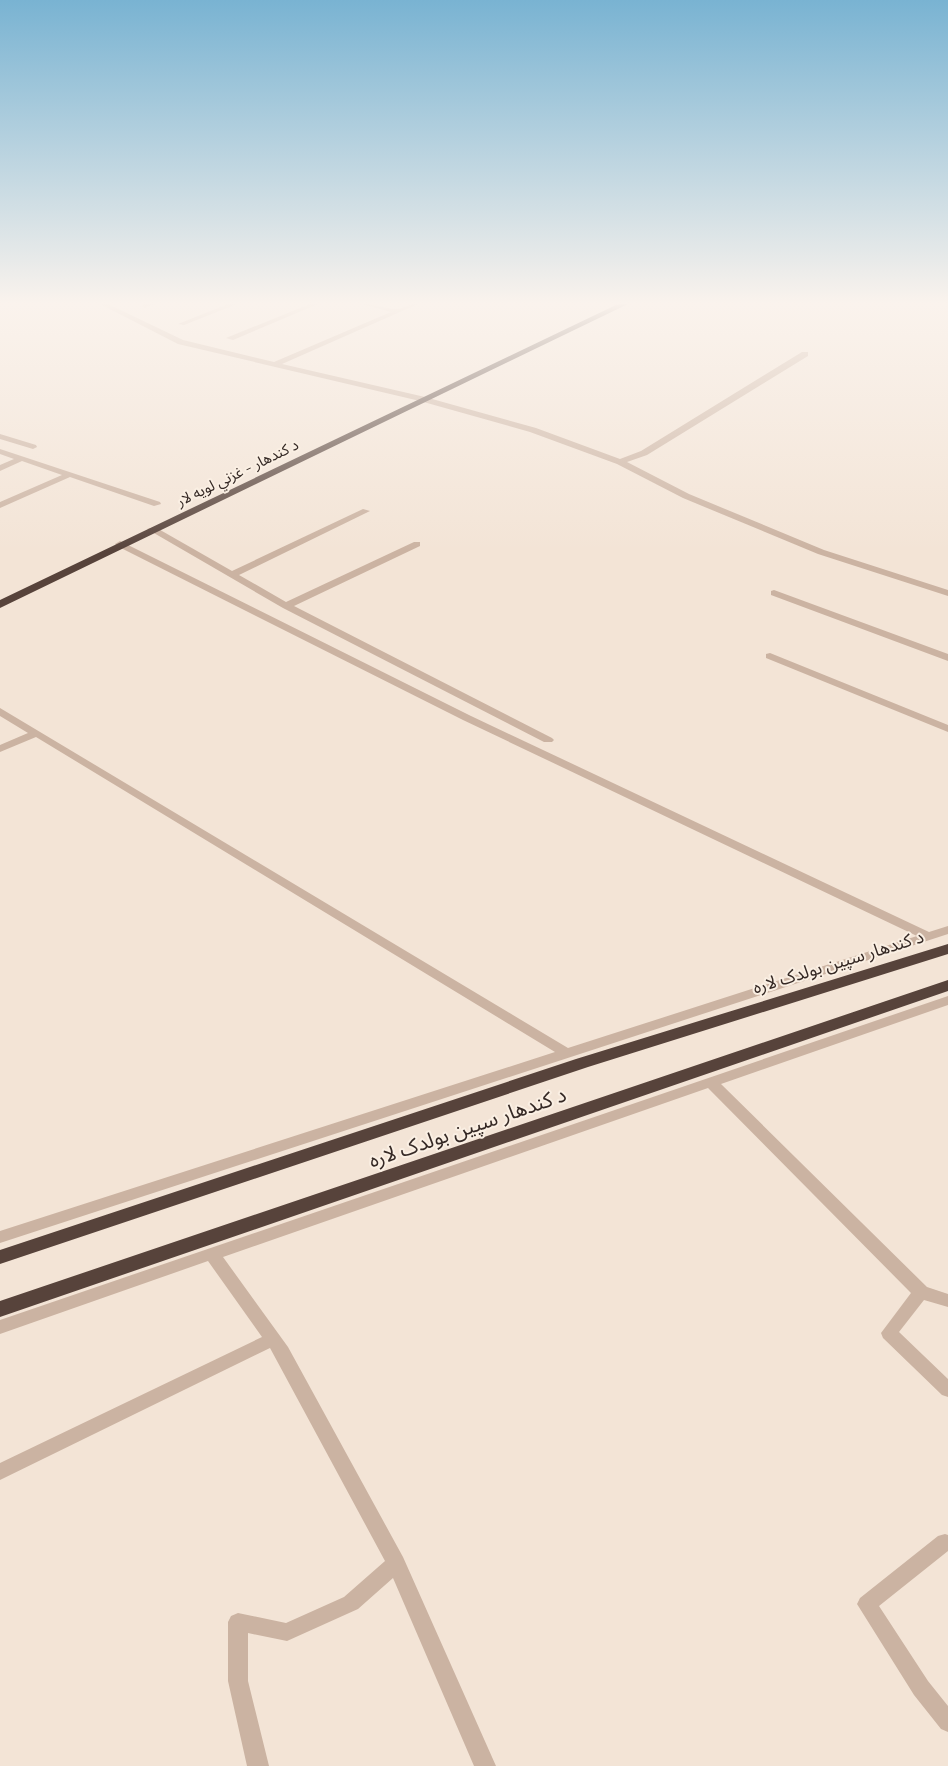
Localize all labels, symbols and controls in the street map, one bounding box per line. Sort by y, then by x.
street label: د کندهار - غزني لويه لار [172,435,302,513]
street label: د کندهار سپین بولدک لاره [750,925,927,999]
street label: د کندهار سپین بولدک لاره [365,1080,570,1174]

